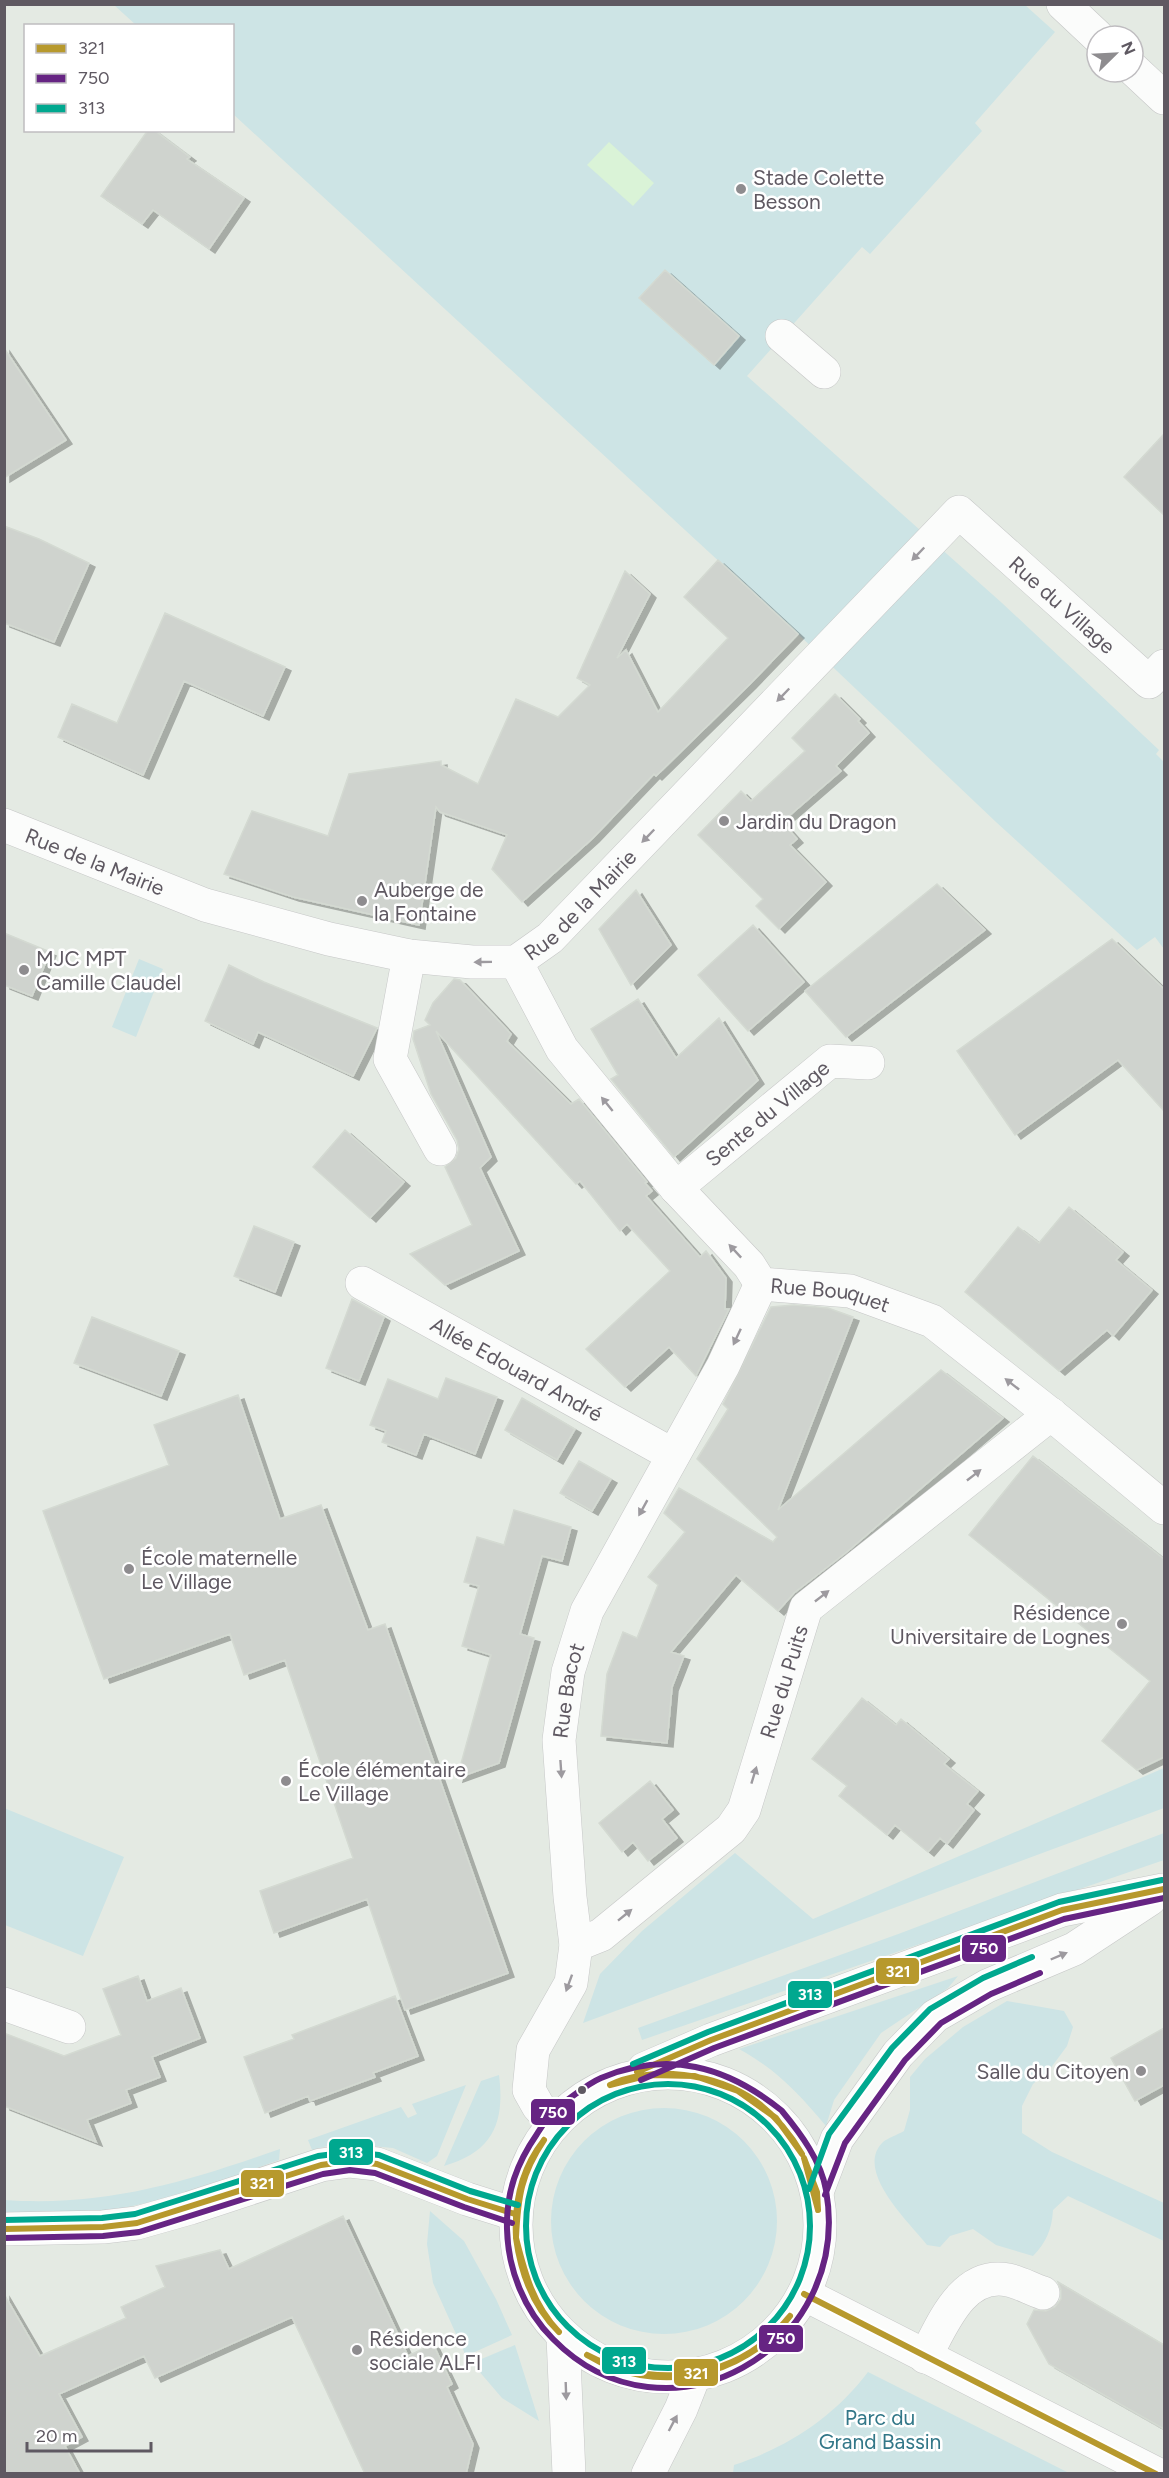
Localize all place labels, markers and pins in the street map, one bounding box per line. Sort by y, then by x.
place label: Stade Colette Besson [753,165,884,214]
marker: Stade Colette Besson [734,182,748,196]
place label: Jardin du Dragon [736,809,896,834]
marker: Jardin du Dragon [717,814,731,828]
place label: Auberge de la Fontaine [374,877,484,926]
marker: Auberge de la Fontaine [355,894,369,908]
place label: MJC MPT Camille Claudel [36,946,181,995]
marker: MJC MPT Camille Claudel [17,963,31,977]
place label: École maternelle Le Village [141,1545,297,1594]
marker: École maternelle Le Village [122,1562,136,1576]
place label: Résidence Universitaire de Lognes [890,1600,1110,1649]
marker: Résidence Universitaire de Lognes [1115,1617,1129,1631]
place label: École élémentaire Le Village [298,1757,466,1806]
marker: École élémentaire Le Village [279,1774,293,1788]
place label: Salle du Citoyen [977,2059,1129,2084]
marker: Salle du Citoyen [1134,2064,1148,2078]
unlabelled marker [576,2084,588,2096]
place label: Résidence sociale ALFI [369,2326,481,2375]
marker: Résidence sociale ALFI [350,2343,364,2357]

